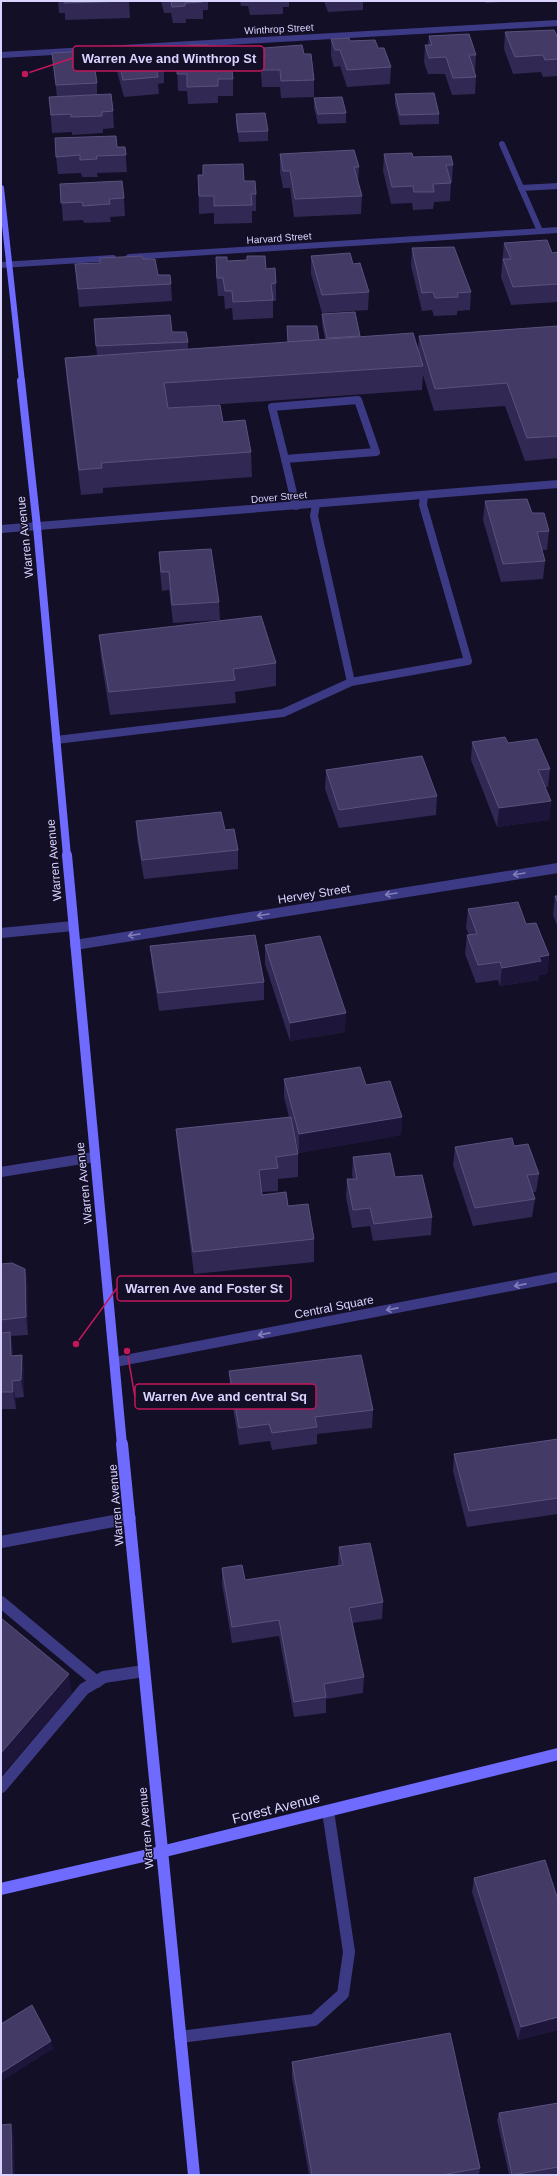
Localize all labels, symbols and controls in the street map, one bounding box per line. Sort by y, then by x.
street label: Winthrop Street [244,22,314,36]
callout: Warren Ave and Winthrop St [73,46,264,71]
text: Warren Ave and Winthrop St [82,51,257,66]
street label: Harvard Street [246,230,312,246]
street label: Dover Street [251,489,308,505]
street label: Warren Avenue [14,495,36,579]
street label: Warren Avenue [43,818,65,901]
one-way arrow [513,870,526,878]
street label: Hervey Street [277,881,352,907]
one-way arrow [385,890,398,898]
one-way arrow [257,911,270,919]
one-way arrow [128,931,141,939]
street label: Warren Avenue [73,1141,95,1225]
callout: Warren Ave and Foster St [117,1276,291,1301]
text: Warren Ave and Foster St [125,1281,283,1296]
one-way arrow [514,1281,527,1289]
street label: Central Square [293,1292,375,1322]
one-way arrow [386,1306,399,1314]
one-way arrow [258,1330,271,1338]
callout: Warren Ave and central Sq [135,1384,316,1409]
text: Warren Ave and central Sq [143,1389,307,1404]
street label: Warren Avenue [105,1463,127,1546]
street label: Warren Avenue [135,1786,157,1869]
street label: Forest Avenue [230,1789,322,1827]

